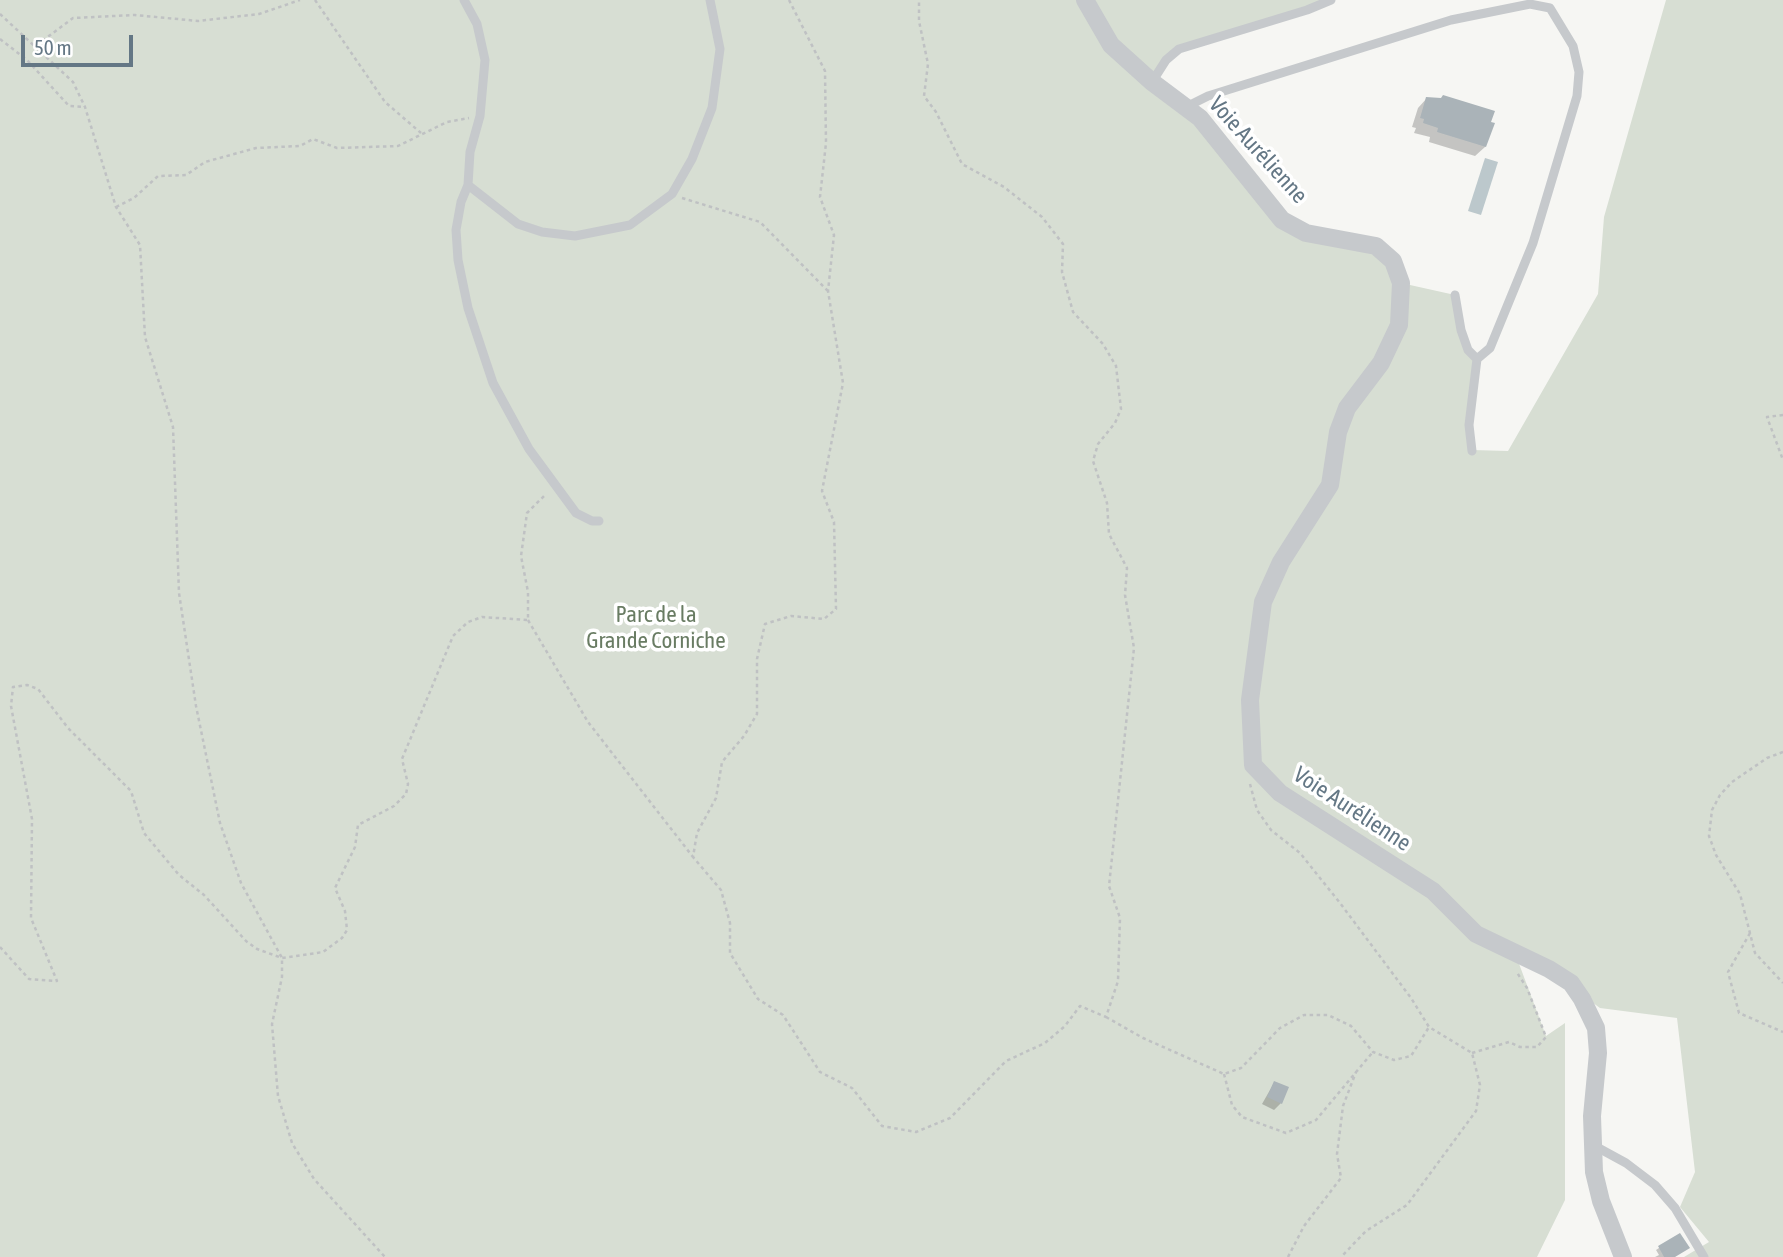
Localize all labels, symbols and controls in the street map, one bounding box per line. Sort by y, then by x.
scale bar [24,21,136,65]
text: 50 m [34,35,72,59]
street label: Voie Aurélienne [1203,91,1313,209]
park label: Parc de la Grande Corniche [586,601,726,655]
street label: Voie Aurélienne [1288,761,1416,857]

